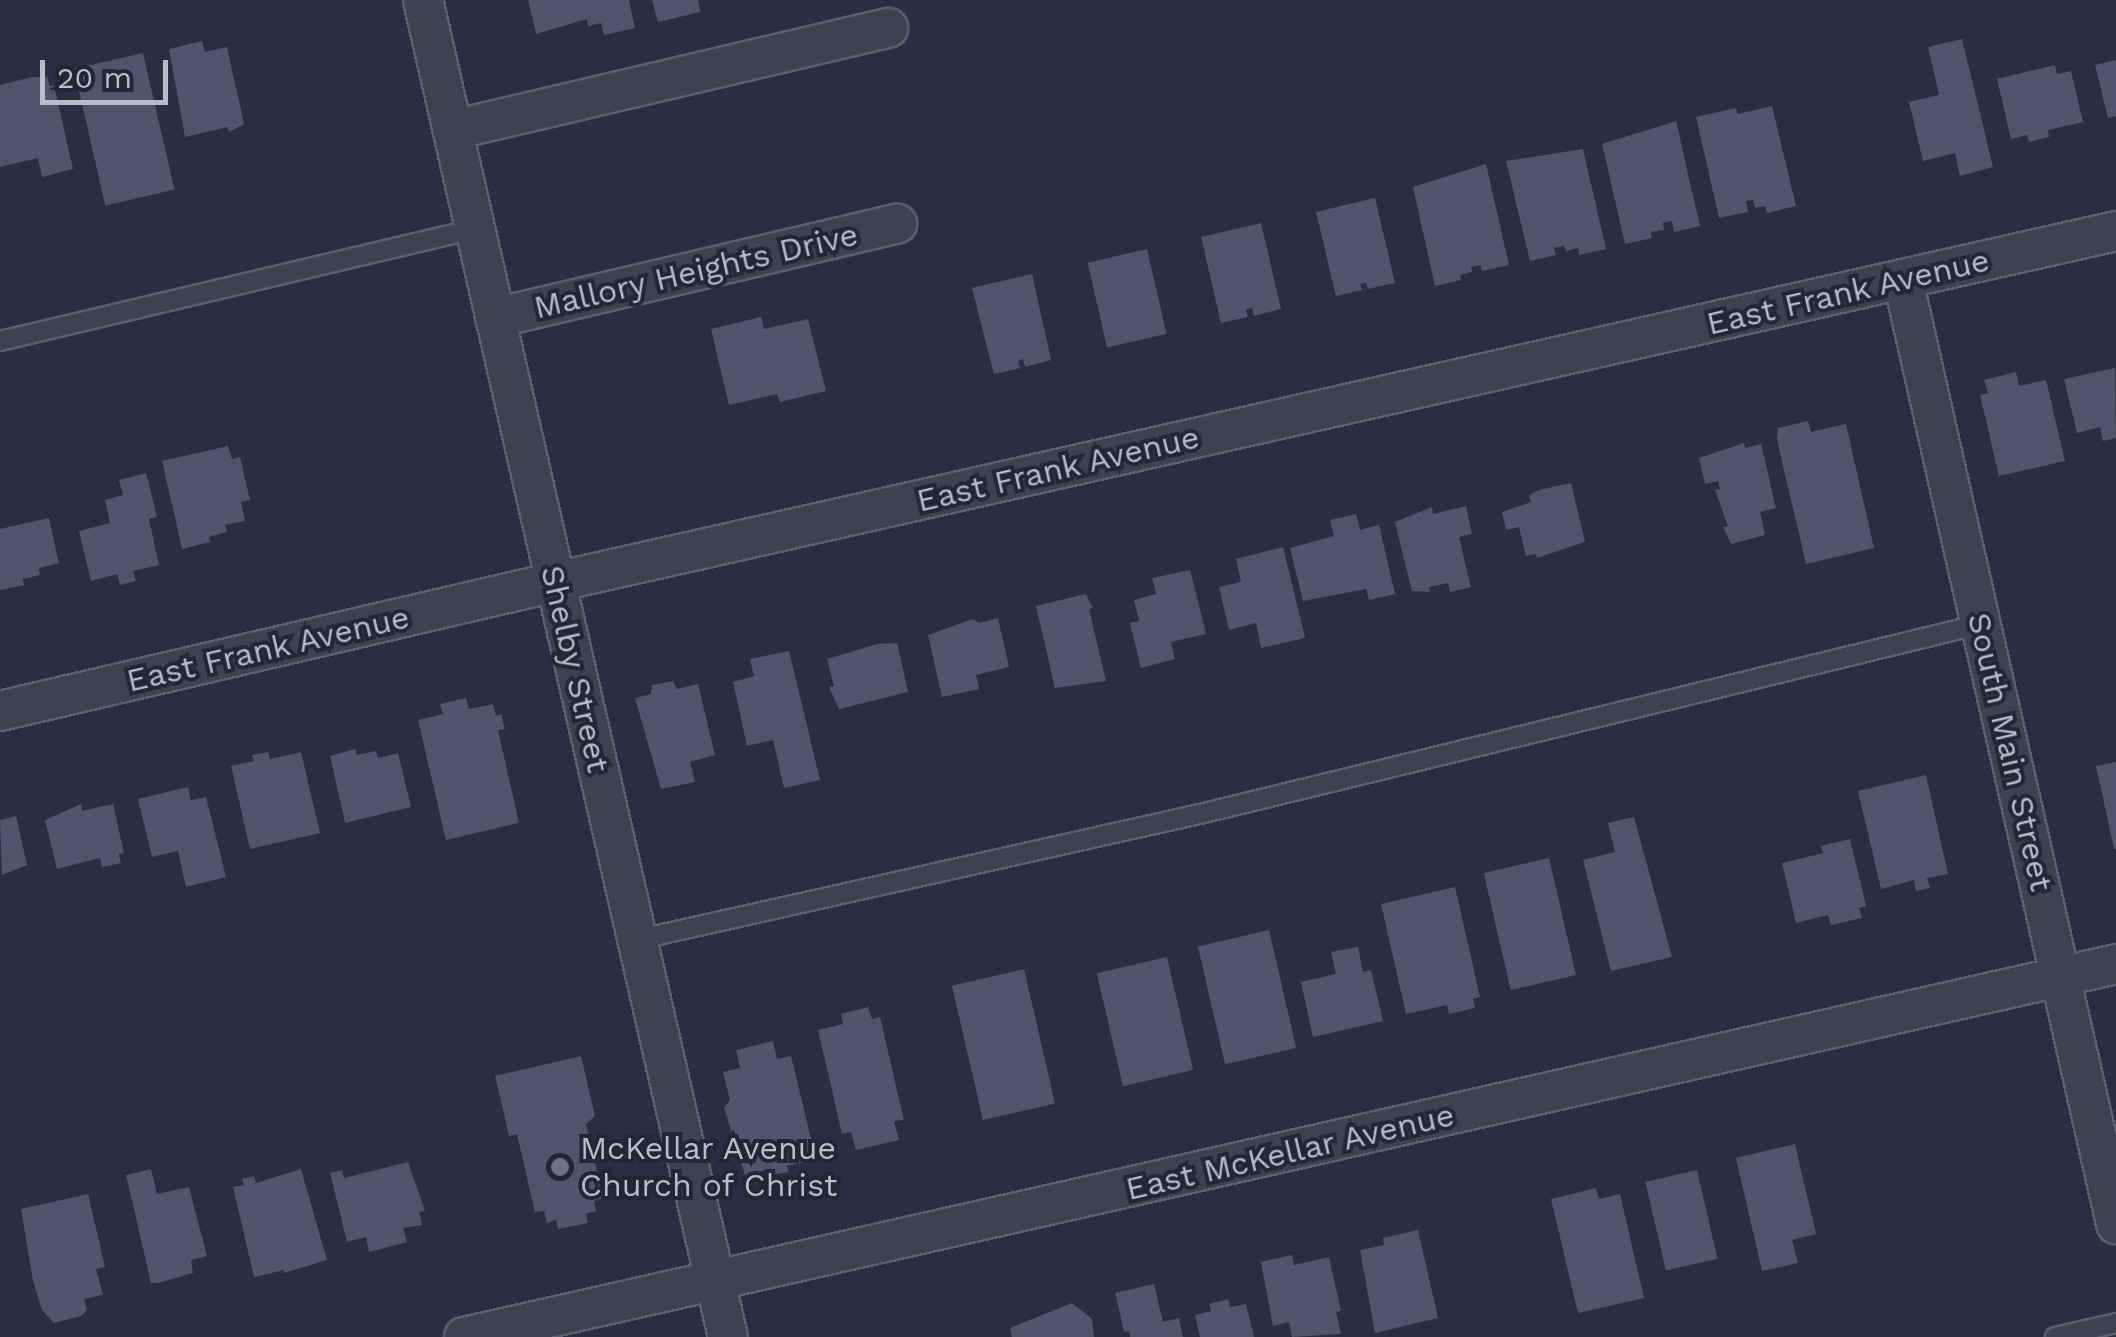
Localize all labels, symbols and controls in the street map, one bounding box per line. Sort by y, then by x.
scale bar [45,40,172,102]
text: 20 m [57,60,132,95]
street label: Mallory Heights Drive [530,215,862,327]
street label: East Frank Avenue [1702,241,1994,343]
street label: East Frank Avenue [912,418,1204,520]
street label: Shelby Street [532,561,618,777]
street label: East Frank Avenue [122,598,414,700]
street label: South Main Street [1959,609,2061,895]
street label: East McKellar Avenue [1121,1095,1459,1209]
place label: McKellar Avenue Church of Christ [580,1130,839,1205]
marker: McKellar Avenue Church of Christ [549,1156,571,1178]

